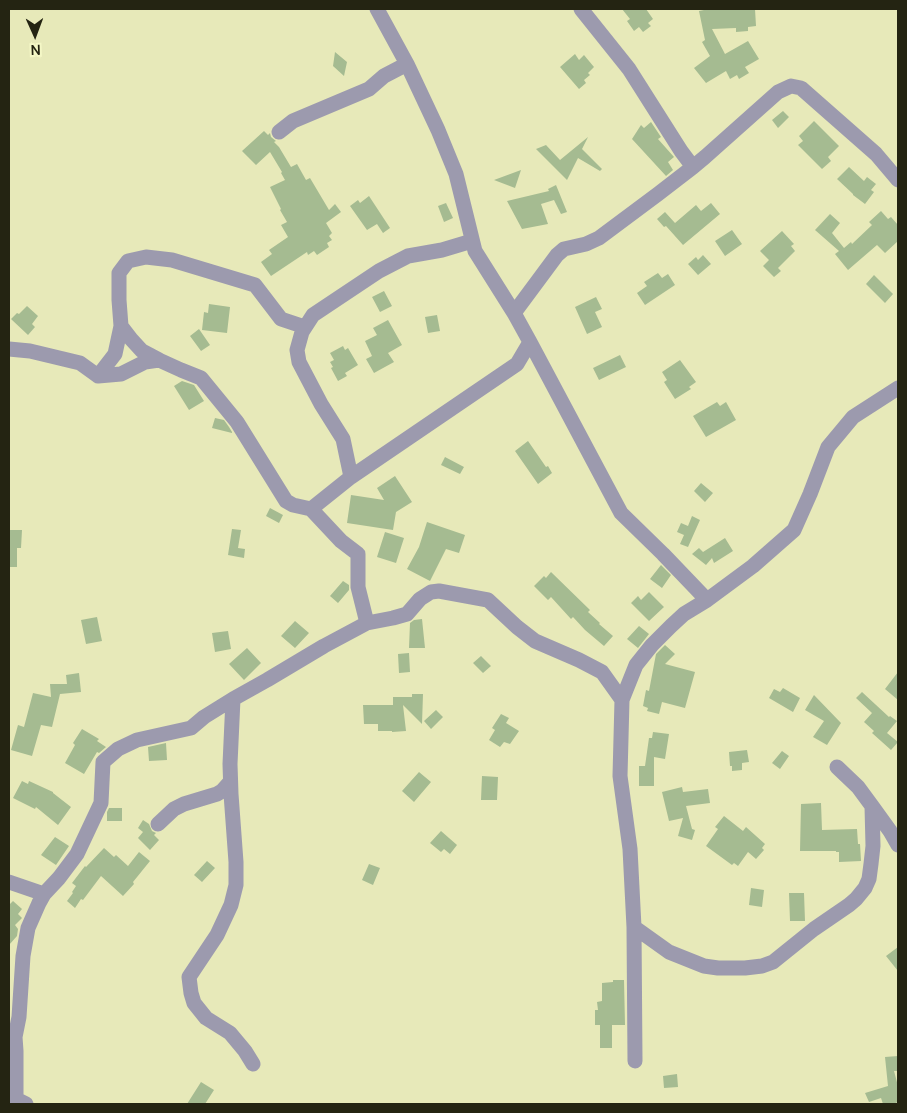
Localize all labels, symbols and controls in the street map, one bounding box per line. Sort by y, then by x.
north arrow [10,10,60,60]
text: N [30,41,41,60]

